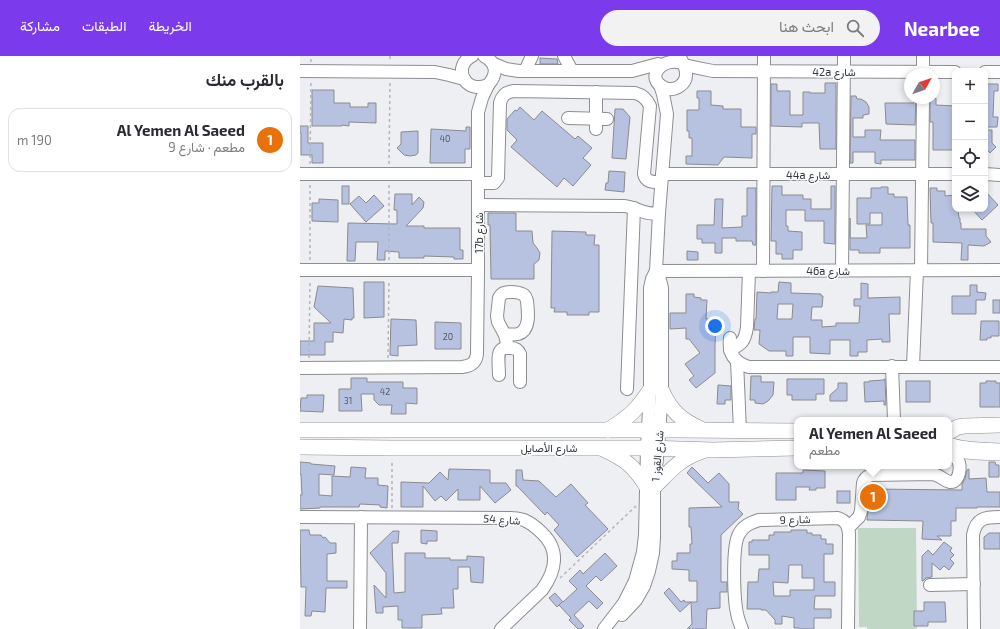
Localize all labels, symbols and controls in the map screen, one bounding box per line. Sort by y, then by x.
search box [600,10,880,46]
text: مشاركة [20,17,60,34]
text: الطبقات [82,17,126,34]
text: الخريطة [148,17,192,34]
text: ابحث هنا [779,17,834,35]
icon: search [844,17,866,39]
text: Nearbee [904,17,980,40]
street label: 42a شارع [812,65,856,80]
north arrow [904,68,940,104]
map controls [952,68,988,212]
button: + [952,68,988,104]
text: بالقرب منك [206,69,284,89]
button: − [952,104,988,140]
text: Al Yemen Al Saeed [117,121,245,139]
text: 190 m [17,132,52,148]
text: 1 [267,132,273,148]
house number: 40 [440,133,450,144]
text: مطعم · شارع 9 [168,139,245,155]
button: locate [952,140,988,176]
street label: 44a شارع [786,168,830,183]
button: layers [952,176,988,212]
street label: 17b شارع [472,212,487,253]
street label: 46a شارع [806,264,850,279]
your location [705,316,725,336]
house number: 20 [443,331,453,342]
house number: 42 [380,386,390,397]
house number: 31 [344,395,352,406]
popup [794,417,952,469]
text: Al Yemen Al Saeed [809,424,937,442]
street label: شارع القوز 1 [648,430,668,482]
street label: شارع الأصايل [521,441,578,456]
text: مطعم [809,442,840,458]
pin: 1 [860,482,886,512]
street label: شارع 54 [483,511,521,529]
street label: شارع 9 [779,512,811,528]

